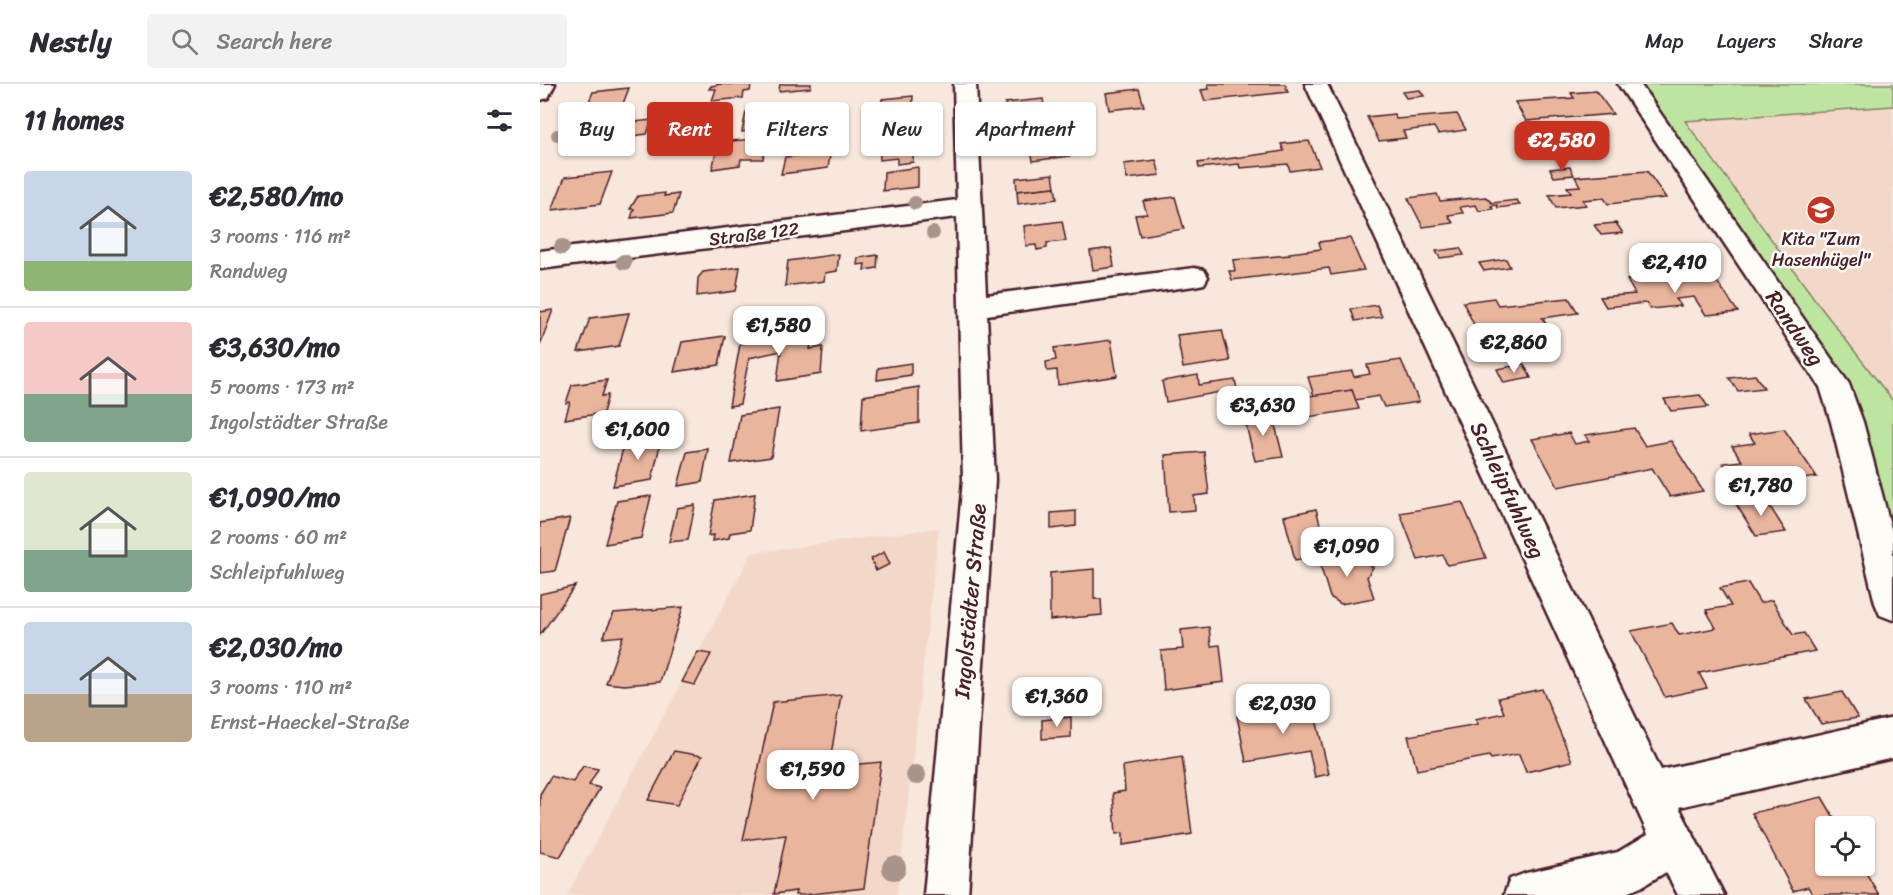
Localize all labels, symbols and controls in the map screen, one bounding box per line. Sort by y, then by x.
search box [147,14,567,68]
text: Nestly [30,17,111,66]
text: Search here [216,22,332,61]
text: Map [1645,22,1684,60]
text: Layers [1717,22,1776,60]
text: Share [1809,22,1863,60]
icon: search [168,25,201,58]
text: 11 homes [24,97,124,143]
chip: Buy [558,102,635,156]
chip: Rent [647,102,733,156]
chip: Filters [745,102,849,156]
chip: New [861,102,943,156]
chip: Apartment [955,102,1096,156]
icon: filters [483,104,516,137]
pin: €2,580 [1513,121,1611,172]
text: €2,580 [1528,123,1596,158]
text: €2,580/mo [210,173,343,219]
school or university icon: Kita "Zum Hasenhügel" [1805,194,1837,226]
icon: home [72,195,144,267]
street label: Straße 122 [707,213,801,255]
text: 3 rooms · 116 m² [210,219,351,254]
place label: Kita "Zum Hasenhügel" [1772,223,1872,276]
pin: €2,410 [1626,243,1724,294]
text: €2,410 [1643,245,1707,280]
text: Randweg [210,254,288,289]
street label: Randweg [1755,282,1835,374]
pin: €1,580 [730,306,828,357]
text: €1,580 [747,308,811,343]
pin: €2,860 [1465,323,1563,374]
text: €3,630/mo [210,324,340,370]
text: €2,860 [1481,325,1547,360]
icon: home [72,346,144,418]
text: 5 rooms · 173 m² [210,370,355,405]
pin: €3,630 [1214,386,1312,437]
text: €3,630 [1231,388,1295,423]
text: Ingolstädter Straße [210,405,388,440]
pin: €1,600 [589,410,687,461]
text: €1,600 [606,412,670,447]
street label: Schleipfuhlweg [1459,415,1557,565]
pin: €1,780 [1712,466,1810,517]
text: €1,780 [1729,468,1793,503]
text: €1,090/mo [210,474,340,520]
icon: home [72,496,144,568]
street label: Ingolstädter Straße [942,501,998,701]
text: 2 rooms · 60 m² [210,520,347,555]
pin: €1,090 [1298,527,1396,578]
text: €1,090 [1315,529,1379,564]
text: Schleipfuhlweg [210,555,345,590]
text: €2,030/mo [210,624,342,670]
icon: home [72,646,144,718]
text: 3 rooms · 110 m² [210,670,352,705]
pin: €1,360 [1008,677,1106,728]
text: €1,360 [1026,679,1088,714]
pin: €2,030 [1234,684,1332,735]
text: €2,030 [1250,686,1316,721]
text: Ernst-Haeckel-Straße [210,705,410,740]
pin: €1,590 [764,750,862,801]
text: €1,590 [781,752,845,787]
map controls [1815,816,1875,876]
button: locate [1815,816,1875,876]

